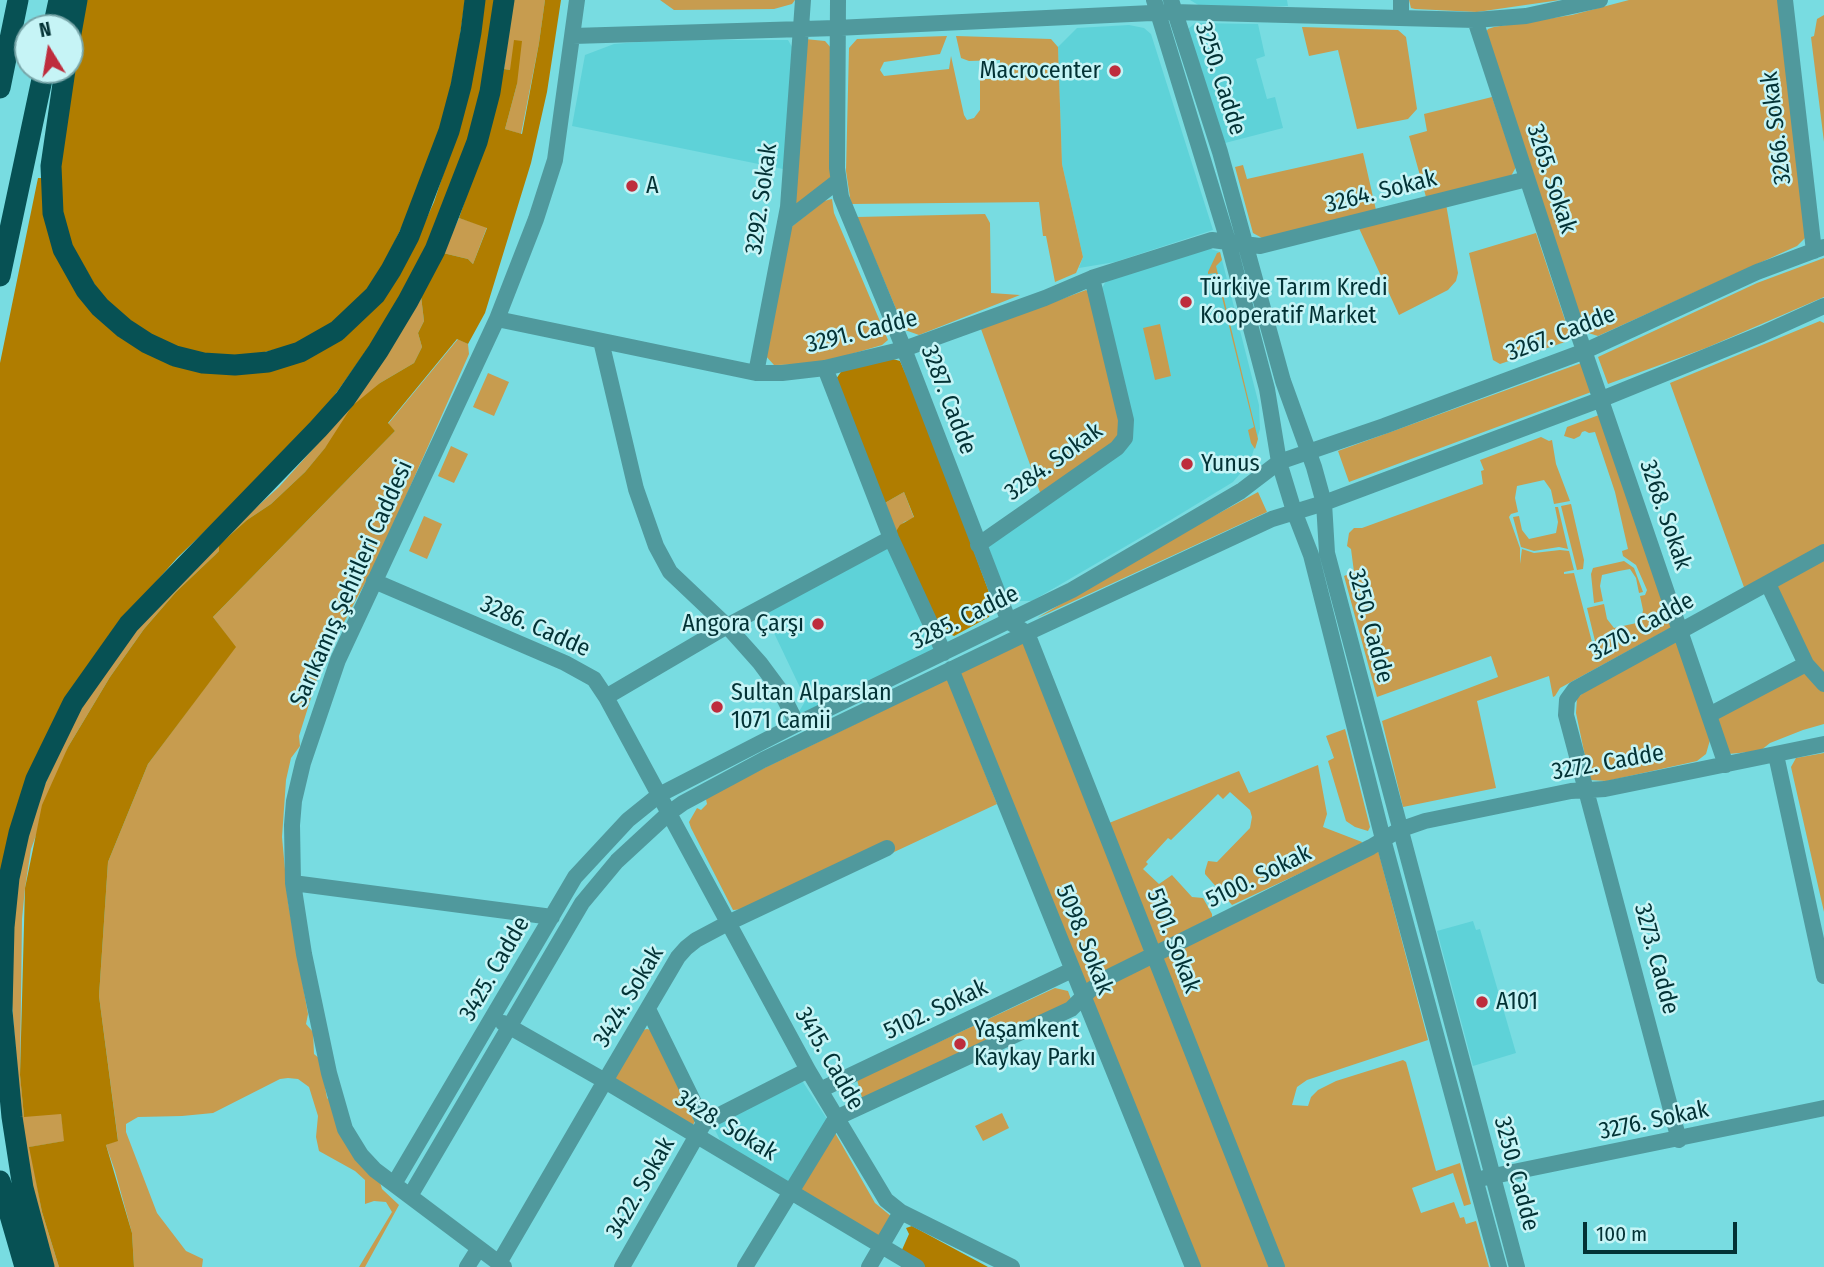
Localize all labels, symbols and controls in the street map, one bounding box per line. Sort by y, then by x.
north arrow [14,14,84,84]
text: N [37,17,53,42]
street label: 3250. Cadde [1188,19,1252,139]
place label: Macrocenter [980,57,1101,85]
marker: Macrocenter [1107,63,1123,79]
street label: 3266. Sokak [1756,70,1798,186]
street label: 3265. Sokak [1520,121,1582,237]
street label: 3292. Sokak [740,142,784,256]
street label: 3264. Sokak [1322,164,1440,220]
place label: A [646,172,659,200]
marker: A [624,178,640,194]
place label: Türkiye Tarım Kredi Kooperatif Market [1200,274,1388,330]
marker: Türkiye Tarım Kredi Kooperatif Market [1178,294,1194,310]
street label: 3267. Cadde [1502,300,1620,368]
street label: 3291. Cadde [803,304,921,360]
street label: 3287. Cadde [914,341,982,459]
street label: 3284. Sokak [999,417,1109,507]
place label: Yunus [1201,450,1260,478]
street label: Sarıkamış Şehitleri Caddesi [285,456,419,712]
marker: Yunus [1179,456,1195,472]
street label: 3268. Sokak [1633,456,1697,574]
street label: 3250. Cadde [1341,566,1399,686]
street label: 3285. Cadde [906,580,1024,656]
street label: 3270. Cadde [1585,587,1699,667]
street label: 3286. Cadde [476,590,594,664]
place label: Angora Çarşı [682,610,804,638]
marker: Angora Çarşı [810,616,826,632]
place label: Sultan Alparslan 1071 Camii [731,679,892,735]
marker: Sultan Alparslan 1071 Camii [709,699,725,715]
street label: 3272. Cadde [1550,739,1666,787]
street label: 5100. Sokak [1202,839,1316,915]
street label: 5098. Sokak [1049,881,1119,999]
street label: 5101. Sokak [1140,885,1206,997]
street label: 3273. Cadde [1627,900,1685,1018]
street label: 3425. Cadde [454,912,536,1026]
street label: 3424. Sokak [588,941,670,1053]
street label: 5102. Sokak [880,973,992,1047]
place label: A101 [1496,988,1538,1016]
marker: A101 [1474,994,1490,1010]
street label: 3415. Cadde [788,1003,870,1115]
place label: Yaşamkent Kaykay Parkı [974,1016,1096,1072]
marker: Yaşamkent Kaykay Parkı [952,1036,968,1052]
street label: 3428. Sokak [670,1084,782,1168]
street label: 3276. Sokak [1597,1095,1711,1147]
street label: 3250. Cadde [1487,1114,1545,1234]
street label: 3422. Sokak [600,1132,682,1244]
scale bar [1586,1208,1740,1252]
text: 100 m [1596,1221,1647,1247]

